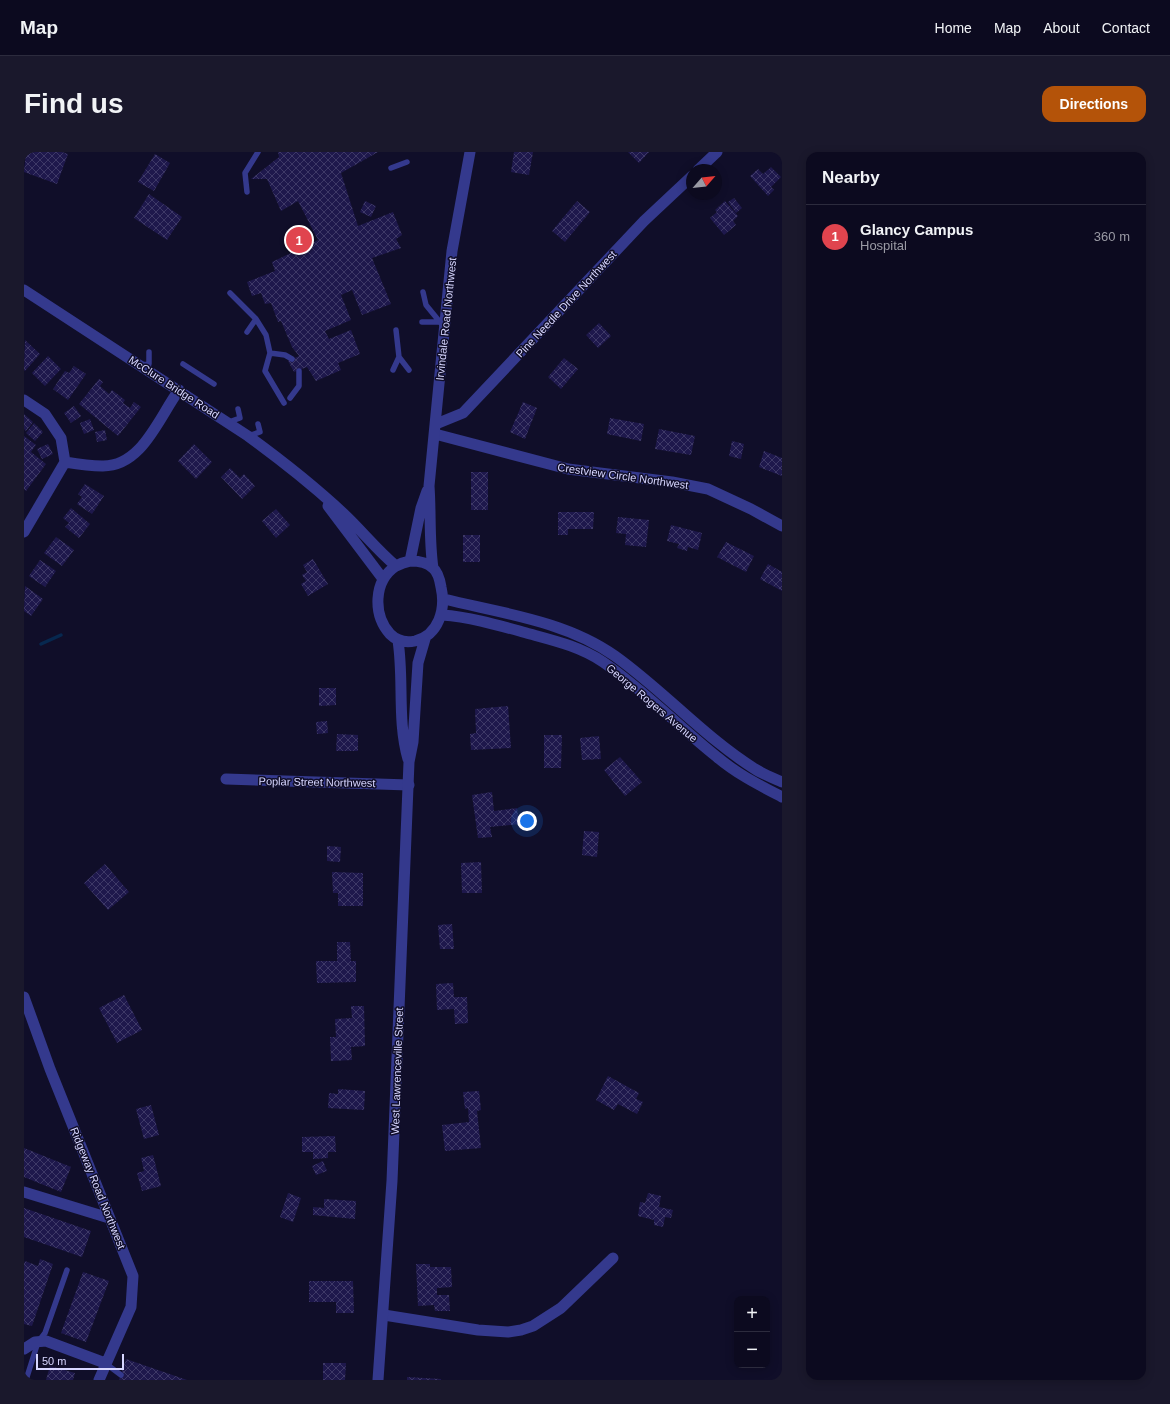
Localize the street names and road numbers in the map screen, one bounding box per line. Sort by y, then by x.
street label: Pine Needle Drive Northwest [513,248,619,360]
street label: Irvindale Road Northwest [434,257,458,381]
street label: McClure Bridge Road [127,353,221,421]
street label: Crestview Circle Northwest [557,461,689,491]
street label: George Rogers Avenue [604,662,700,744]
street label: Poplar Street Northwest [259,775,375,789]
street label: West Lawrenceville Street [389,1007,405,1135]
street label: Ridgeway Road Northwest [68,1125,128,1251]

